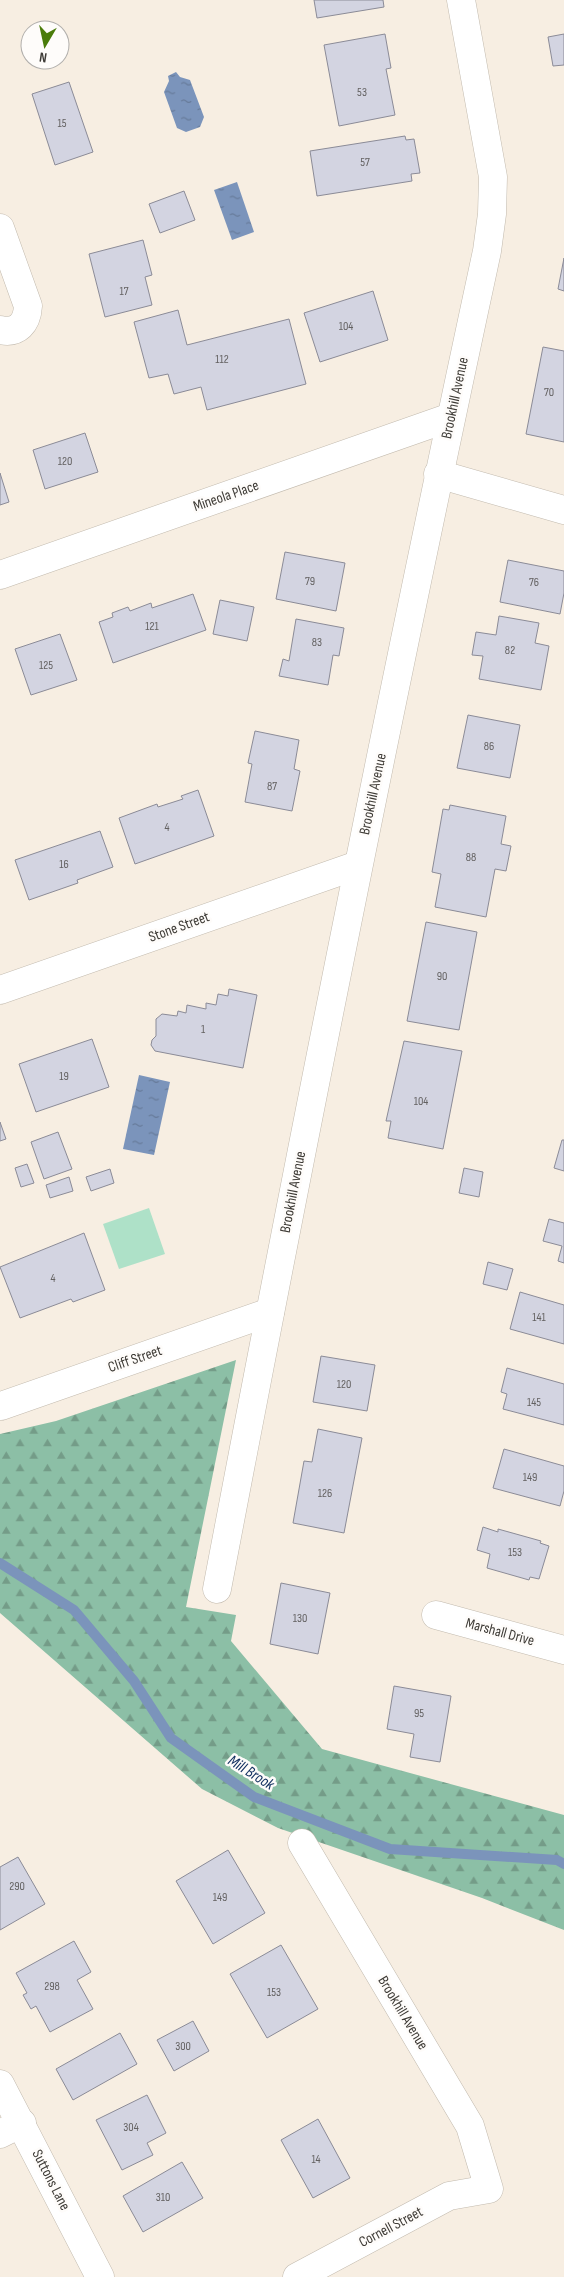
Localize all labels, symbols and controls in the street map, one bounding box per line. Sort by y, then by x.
north arrow [20,20,70,70]
text: N [38,48,48,66]
house number: 53 [357,85,367,100]
house number: 15 [57,116,67,131]
house number: 57 [360,155,370,170]
house number: 17 [120,284,129,299]
house number: 104 [339,319,353,334]
house number: 112 [215,352,229,367]
street label: Brookhill Avenue [437,356,473,440]
house number: 70 [544,385,554,400]
house number: 120 [58,454,72,469]
street label: Mineola Place [191,476,261,516]
house number: 79 [305,574,315,589]
house number: 76 [529,575,539,590]
house number: 121 [145,619,160,634]
house number: 83 [312,635,322,650]
house number: 82 [505,643,515,658]
house number: 125 [39,658,53,673]
house number: 86 [484,739,494,754]
street label: Brookhill Avenue [355,752,391,836]
house number: 87 [267,779,277,794]
house number: 4 [164,820,170,835]
house number: 88 [466,850,476,865]
house number: 16 [59,857,69,872]
street label: Stone Street [146,907,213,947]
house number: 90 [437,969,447,984]
house number: 1 [201,1022,206,1037]
house number: 19 [59,1069,69,1084]
house number: 104 [414,1094,428,1109]
street label: Brookhill Avenue [276,1150,310,1234]
house number: 4 [50,1271,56,1286]
house number: 141 [532,1310,547,1325]
street label: Cliff Street [106,1341,165,1377]
house number: 120 [337,1377,351,1392]
house number: 145 [527,1395,541,1410]
house number: 149 [523,1470,537,1485]
house number: 126 [318,1486,332,1501]
house number: 153 [508,1545,522,1560]
house number: 130 [293,1611,307,1626]
street label: Marshall Drive [463,1614,537,1650]
house number: 95 [414,1706,424,1721]
water label: Mill Brook [224,1751,278,1795]
house number: 290 [9,1879,25,1894]
house number: 149 [213,1890,227,1905]
street label: Brookhill Avenue [374,1973,432,2053]
house number: 298 [44,1979,60,1994]
house number: 153 [267,1985,281,2000]
house number: 300 [175,2039,191,2054]
house number: 304 [123,2120,139,2135]
street label: Suttons Lane [28,2146,74,2214]
house number: 14 [311,2152,321,2167]
house number: 310 [156,2190,170,2205]
street label: Cornell Street [356,2202,427,2252]

